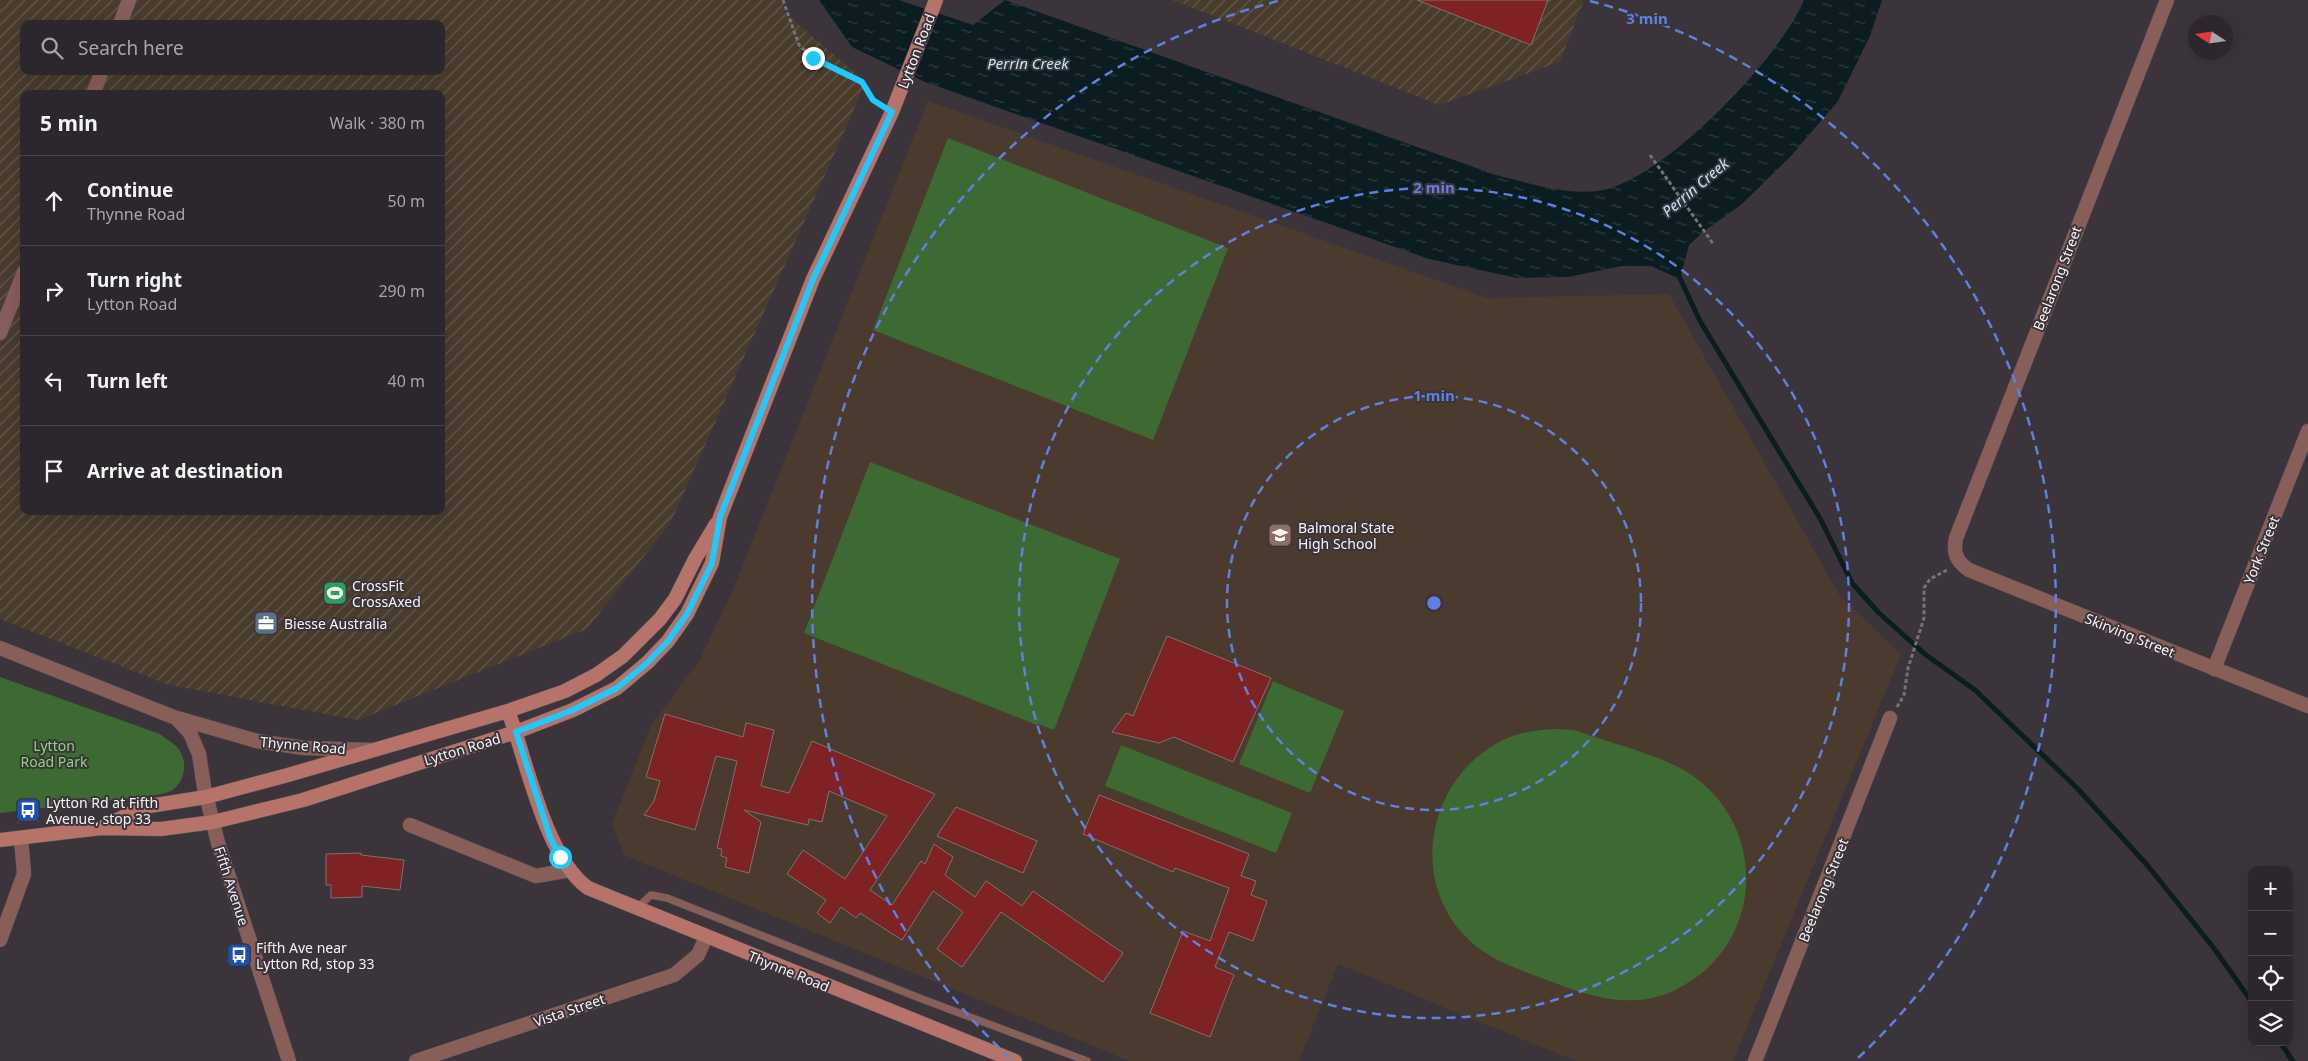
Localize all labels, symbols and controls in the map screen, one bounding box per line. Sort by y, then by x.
text: 3 min [1626,8,1668,28]
street label: Lytton Road [893,11,939,91]
north arrow [2188,15,2233,60]
search box [20,20,445,75]
icon: search [38,34,66,62]
text: Search here [78,35,184,61]
route end [802,47,825,70]
water label: Perrin Creek [987,53,1069,73]
text: 5 min [40,109,98,137]
text: Walk · 380 m [330,112,425,134]
water label: Perrin Creek [1657,153,1733,221]
text: Continue [87,177,173,203]
text: 2 min [1413,177,1455,197]
icon: ahead [40,187,68,215]
text: 50 m [388,190,425,212]
text: Thynne Road [87,203,185,225]
street label: Beelarong Street [2028,223,2086,333]
text: Turn right [87,267,182,293]
icon: right [40,277,68,305]
text: 290 m [378,280,425,302]
text: Lytton Road [87,293,177,315]
icon: left [40,367,68,395]
text: Turn left [87,368,168,394]
text: 40 m [388,370,425,392]
text: 1 min [1413,385,1455,405]
icon: arrive [40,457,68,485]
text: Arrive at destination [87,458,283,484]
street label: York Street [2239,513,2283,587]
place label: Balmoral State High School [1298,518,1394,553]
school or university icon: Balmoral State High School [1267,522,1293,548]
place label: CrossFit CrossAxed [352,576,421,611]
sports icon: CrossFit CrossAxed [322,580,348,606]
centre of rings [1425,594,1443,612]
street label: Skirving Street [2082,608,2178,662]
office icon: Biesse Australia [253,610,279,636]
place label: Biesse Australia [284,614,387,633]
street label: Lytton Road [421,728,503,770]
street label: Thynne Road [259,732,347,758]
park label: Lytton Road Park [21,736,88,771]
place label: Lytton Rd at Fifth Avenue, stop 33 [46,793,158,828]
bus stop icon: Lytton Rd at Fifth Avenue, stop 33 [15,797,41,823]
street label: Beelarong Street [1794,835,1852,945]
street label: Fifth Avenue [210,844,254,928]
route start [549,846,572,869]
map controls [2248,866,2293,1046]
button: + [2248,866,2293,911]
button: − [2248,911,2293,956]
place label: Fifth Ave near Lytton Rd, stop 33 [256,938,375,973]
bus stop icon: Fifth Ave near Lytton Rd, stop 33 [226,942,252,968]
street label: Thynne Road [746,946,832,996]
button: locate [2248,956,2293,1001]
street label: Vista Street [531,989,607,1031]
button: layers [2248,1001,2293,1046]

